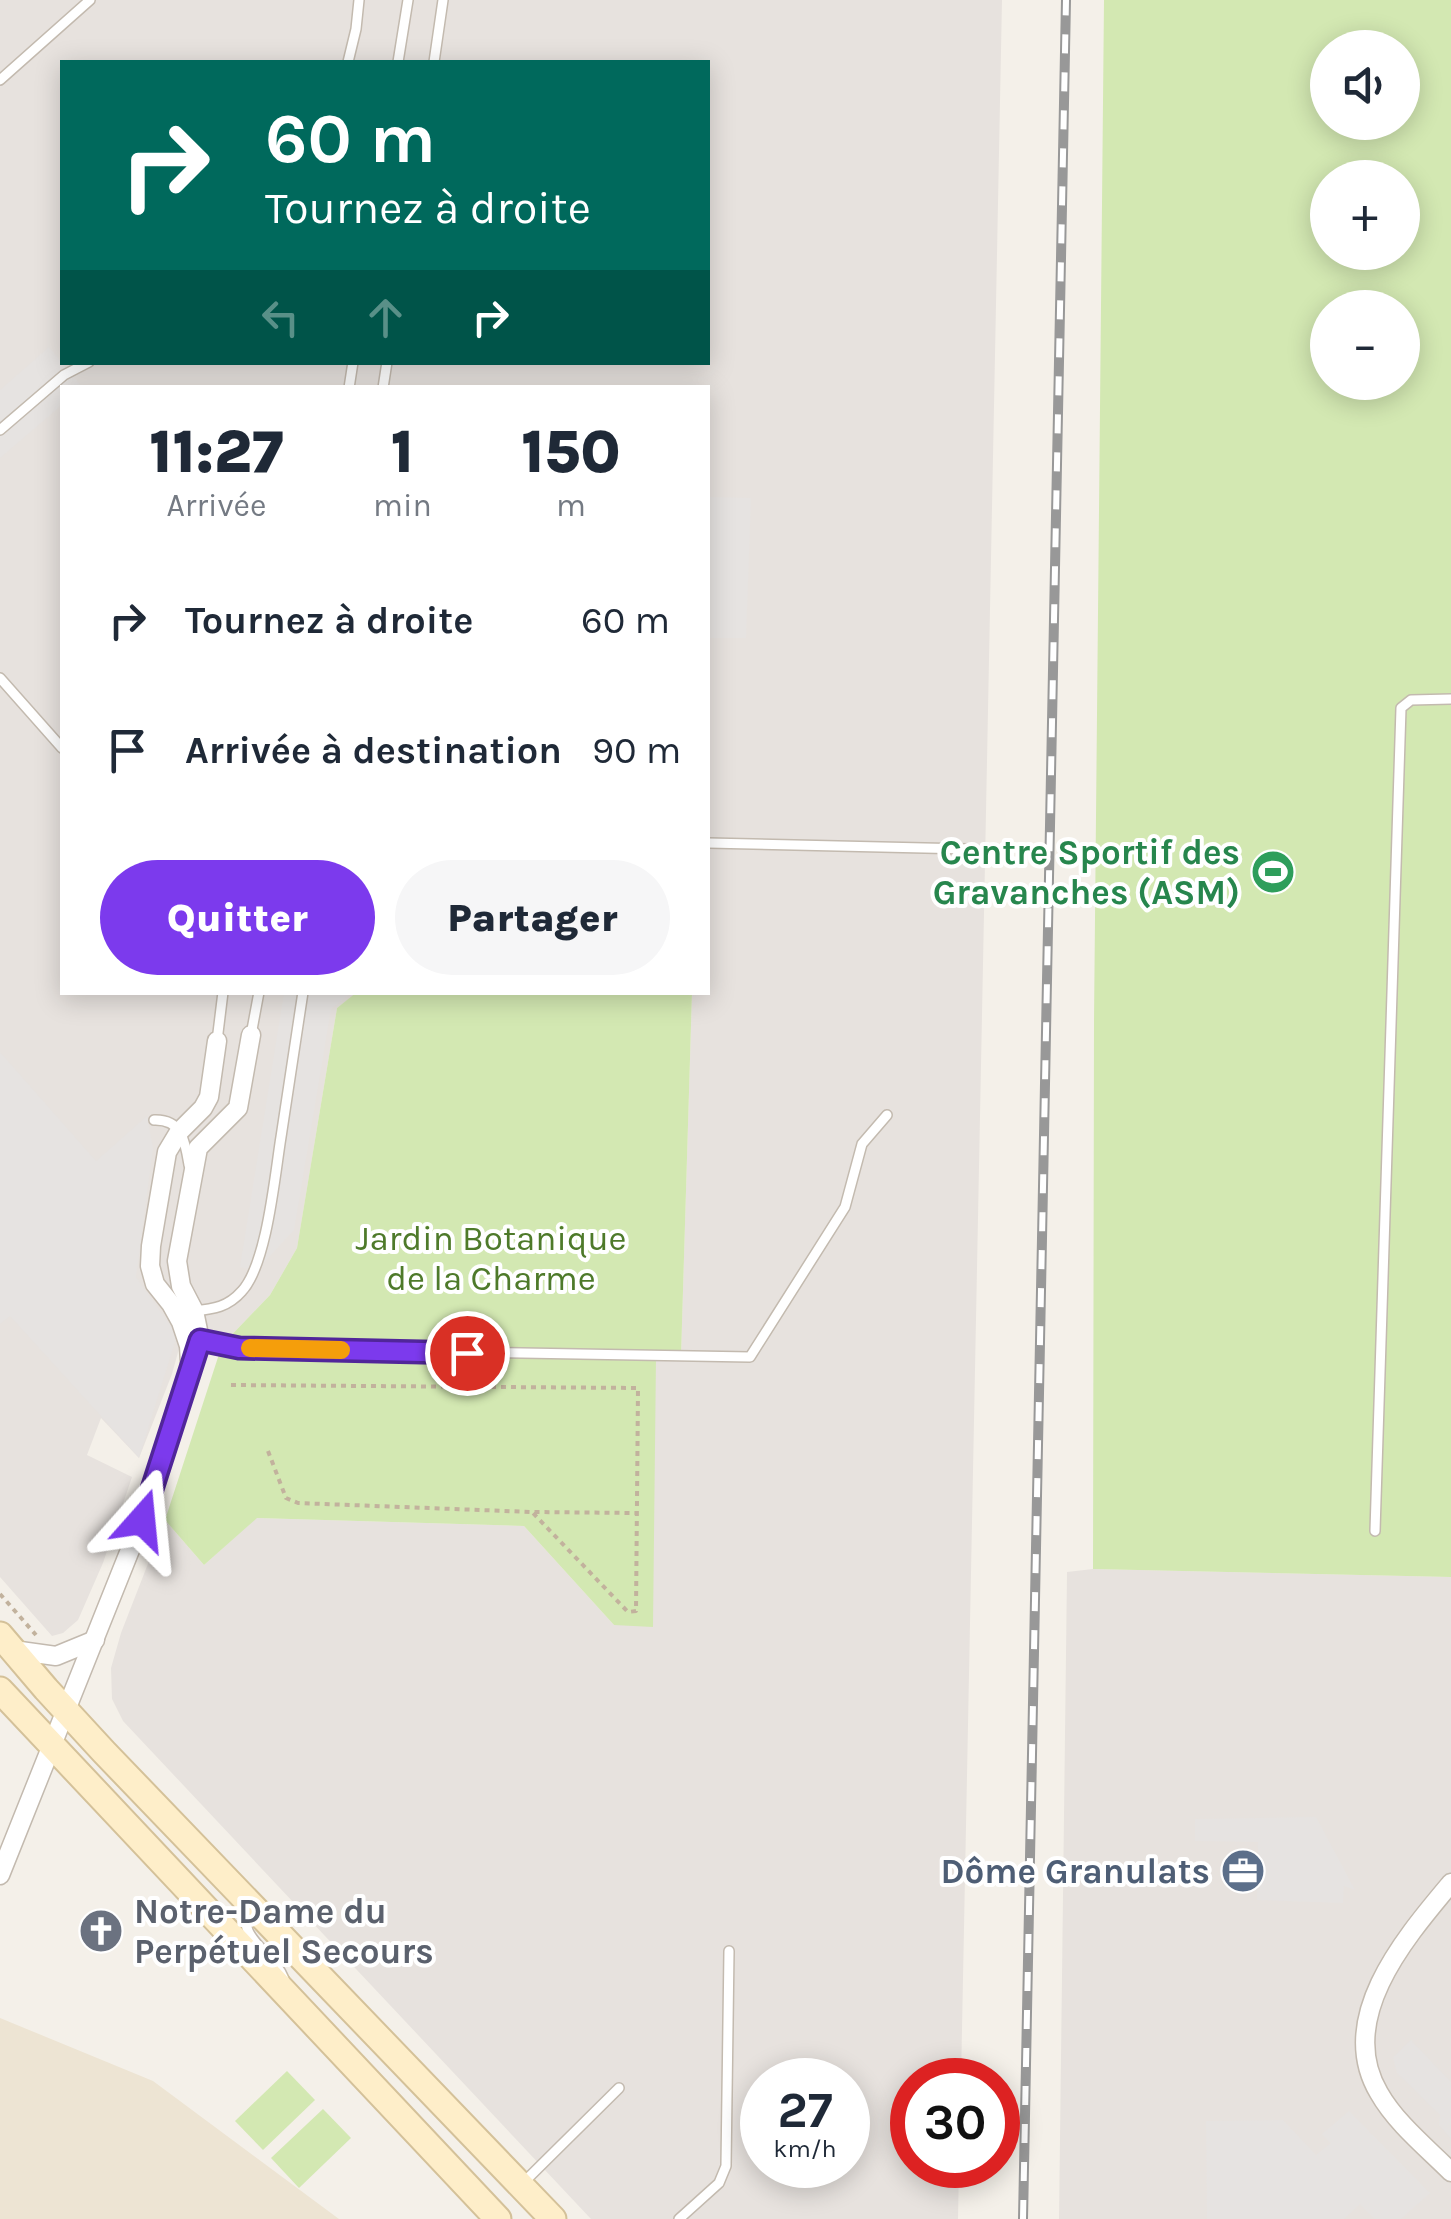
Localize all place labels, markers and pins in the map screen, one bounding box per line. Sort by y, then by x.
place label: Centre Sportif des Gravanches (ASM) [933,832,1240,913]
sports icon: Centre Sportif des Gravanches (ASM) [1250,849,1296,895]
pin [425,1311,510,1396]
office icon: Dôme Granulats [1220,1848,1266,1894]
place label: Dôme Granulats [940,1851,1210,1892]
place label: Notre-Dame du Perpétuel Secours [134,1891,434,1972]
church icon: Notre-Dame du Perpétuel Secours [78,1908,124,1954]

